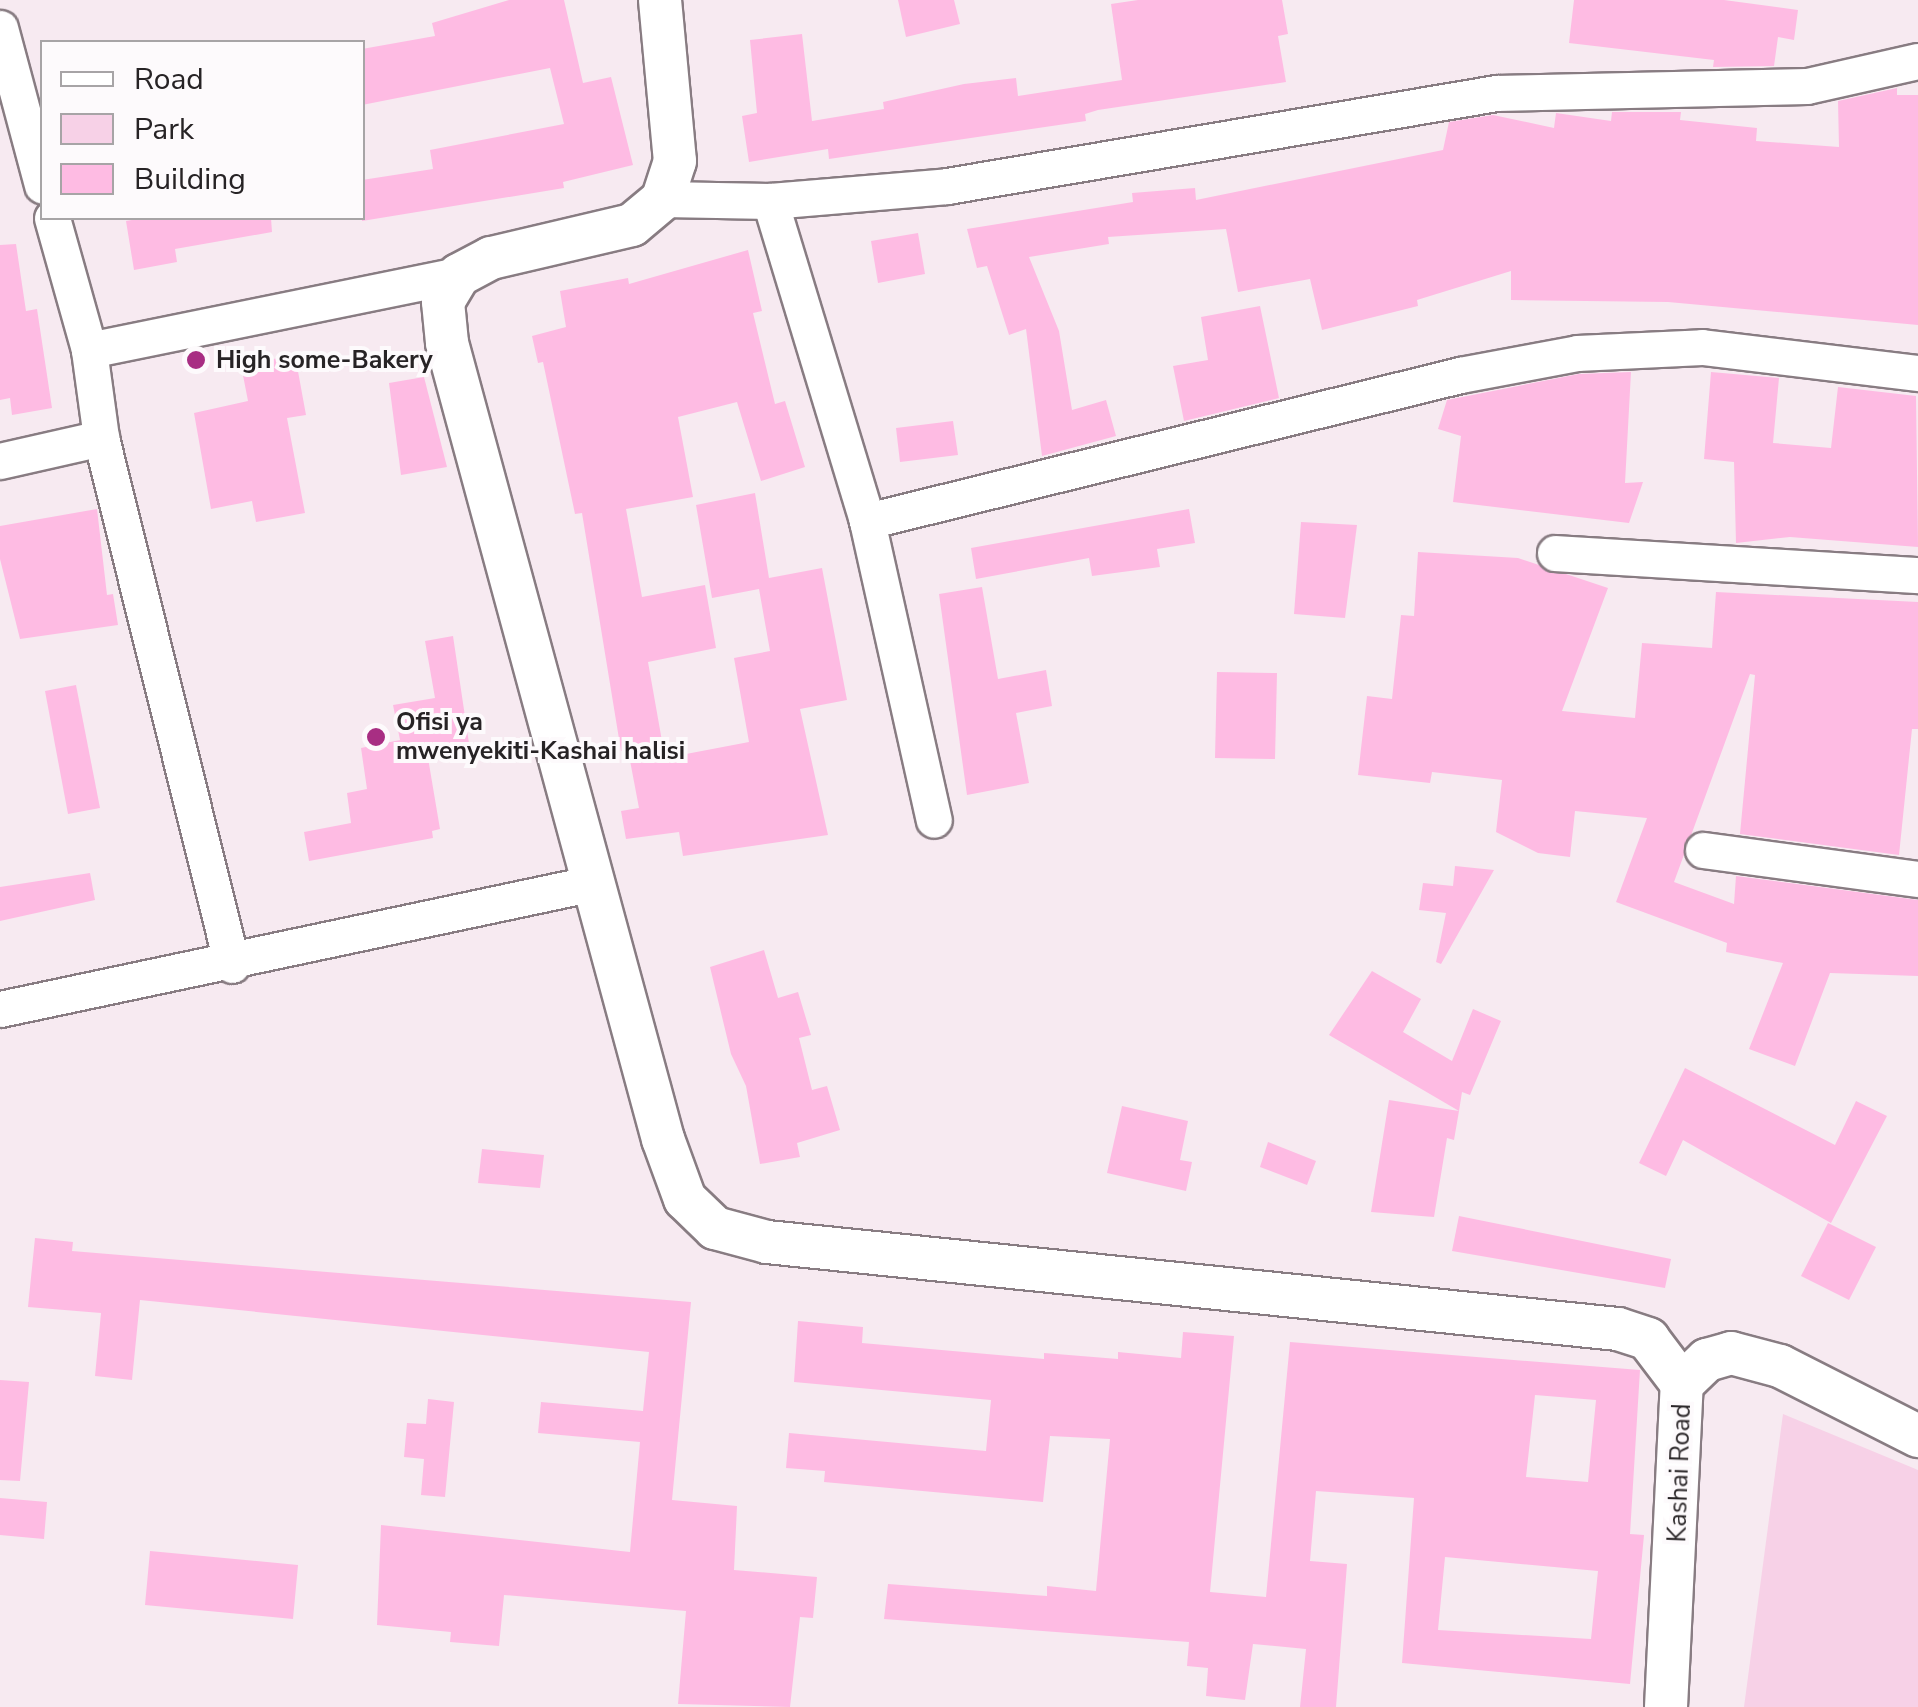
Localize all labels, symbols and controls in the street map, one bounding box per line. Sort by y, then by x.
legend [40,40,365,220]
text: Road [134,59,204,100]
text: Park [134,109,194,150]
text: Building [134,159,246,200]
place label: High some-Bakery [216,345,433,375]
marker: High some-Bakery [185,349,207,371]
place label: Ofisi ya mwenyekiti-Kashai halisi [396,708,685,767]
marker: Ofisi ya mwenyekiti-Kashai halisi [365,726,387,748]
street label: Kashai Road [1663,1403,1697,1543]

